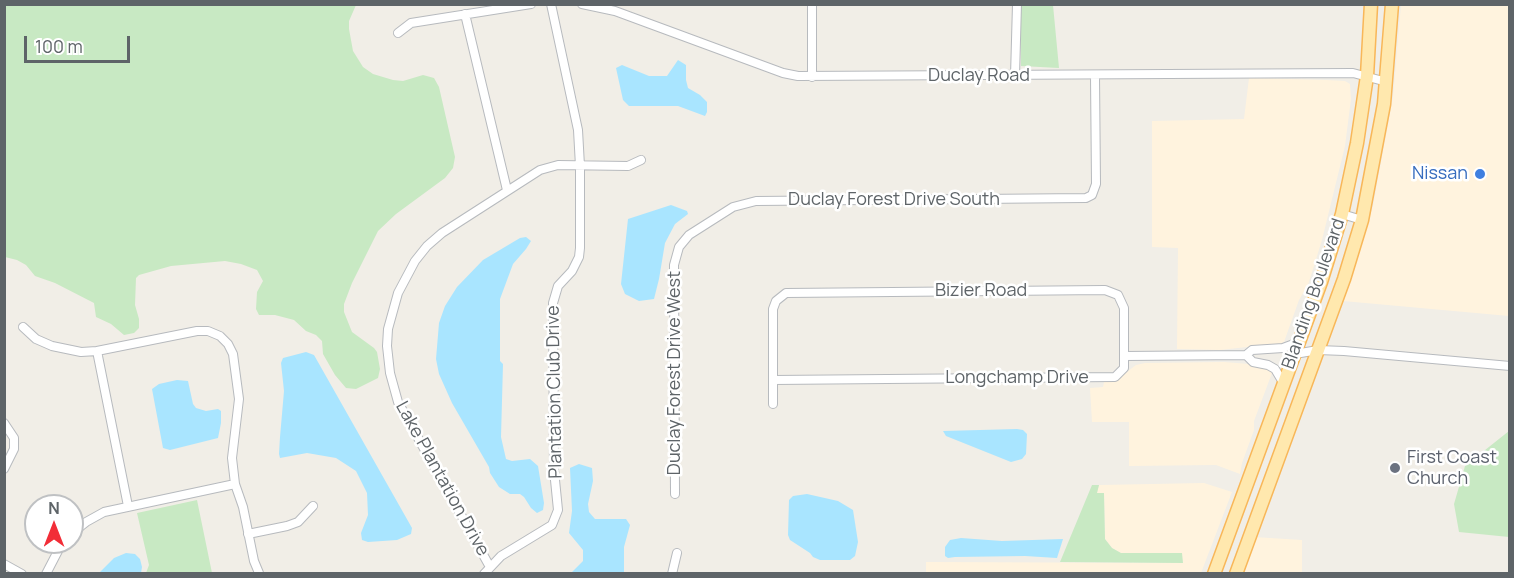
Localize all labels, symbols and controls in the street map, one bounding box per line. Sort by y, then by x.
scale bar [27,24,134,62]
text: 100 m [35,34,83,58]
street label: Duclay Road [928,65,1030,87]
place label: Nissan [1412,163,1468,185]
marker: Nissan [1473,167,1487,181]
street label: Duclay Forest Drive South [788,189,1000,211]
street label: Blanding Boulevard [1278,216,1350,372]
street label: Duclay Forest Drive West [664,271,686,475]
street label: Bizier Road [935,280,1027,302]
street label: Plantation Club Drive [543,305,567,479]
street label: Longchamp Drive [945,367,1089,389]
street label: Lake Plantation Drive [391,398,493,560]
place label: First Coast Church [1407,447,1497,490]
marker: First Coast Church [1388,461,1402,475]
north arrow [24,494,84,554]
text: N [48,497,60,519]

